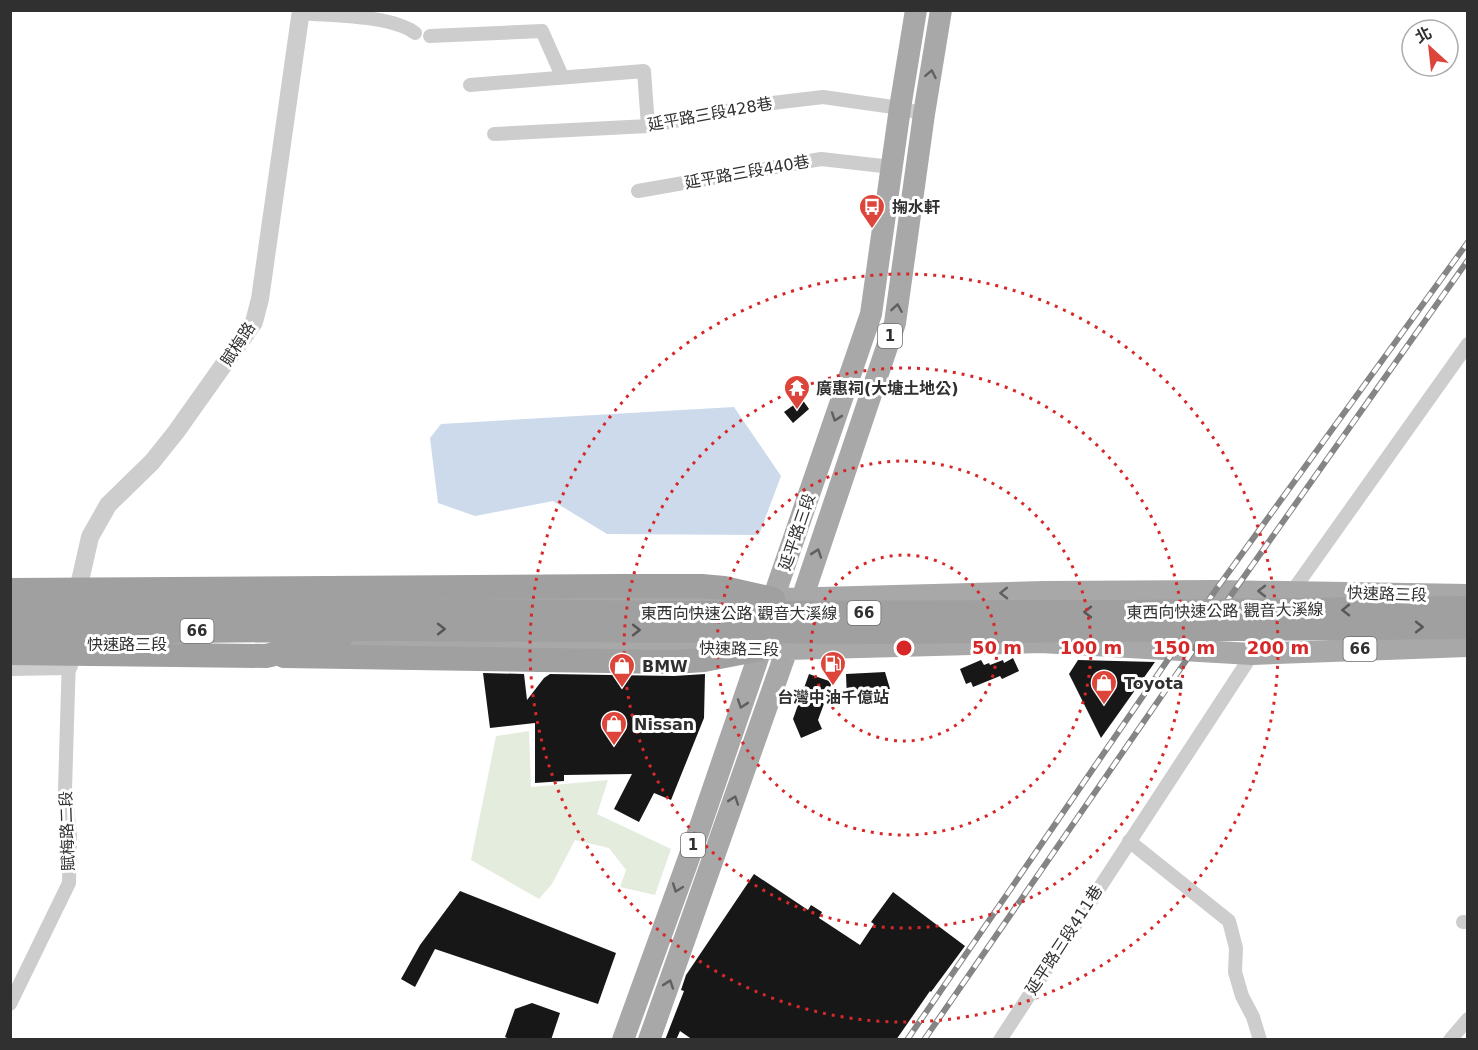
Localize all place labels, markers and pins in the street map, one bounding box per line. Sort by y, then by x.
bus stop icon: 掬水軒 [857,192,887,230]
place label: 掬水軒 [892,198,940,217]
temple icon: 廣惠祠(大塘土地公) [782,373,812,411]
place label: 廣惠祠(大塘土地公) [816,379,959,398]
centre of rings [894,638,914,658]
fuel station icon: 台灣中油千億站 [818,649,848,687]
shop icon: BMW [607,651,637,689]
place label: BMW [642,657,688,676]
shop icon: Toyota [1089,668,1119,706]
place label: Toyota [1124,674,1184,693]
place label: 台灣中油千億站 [777,688,889,707]
shop icon: Nissan [599,709,629,747]
place label: Nissan [634,715,694,734]

